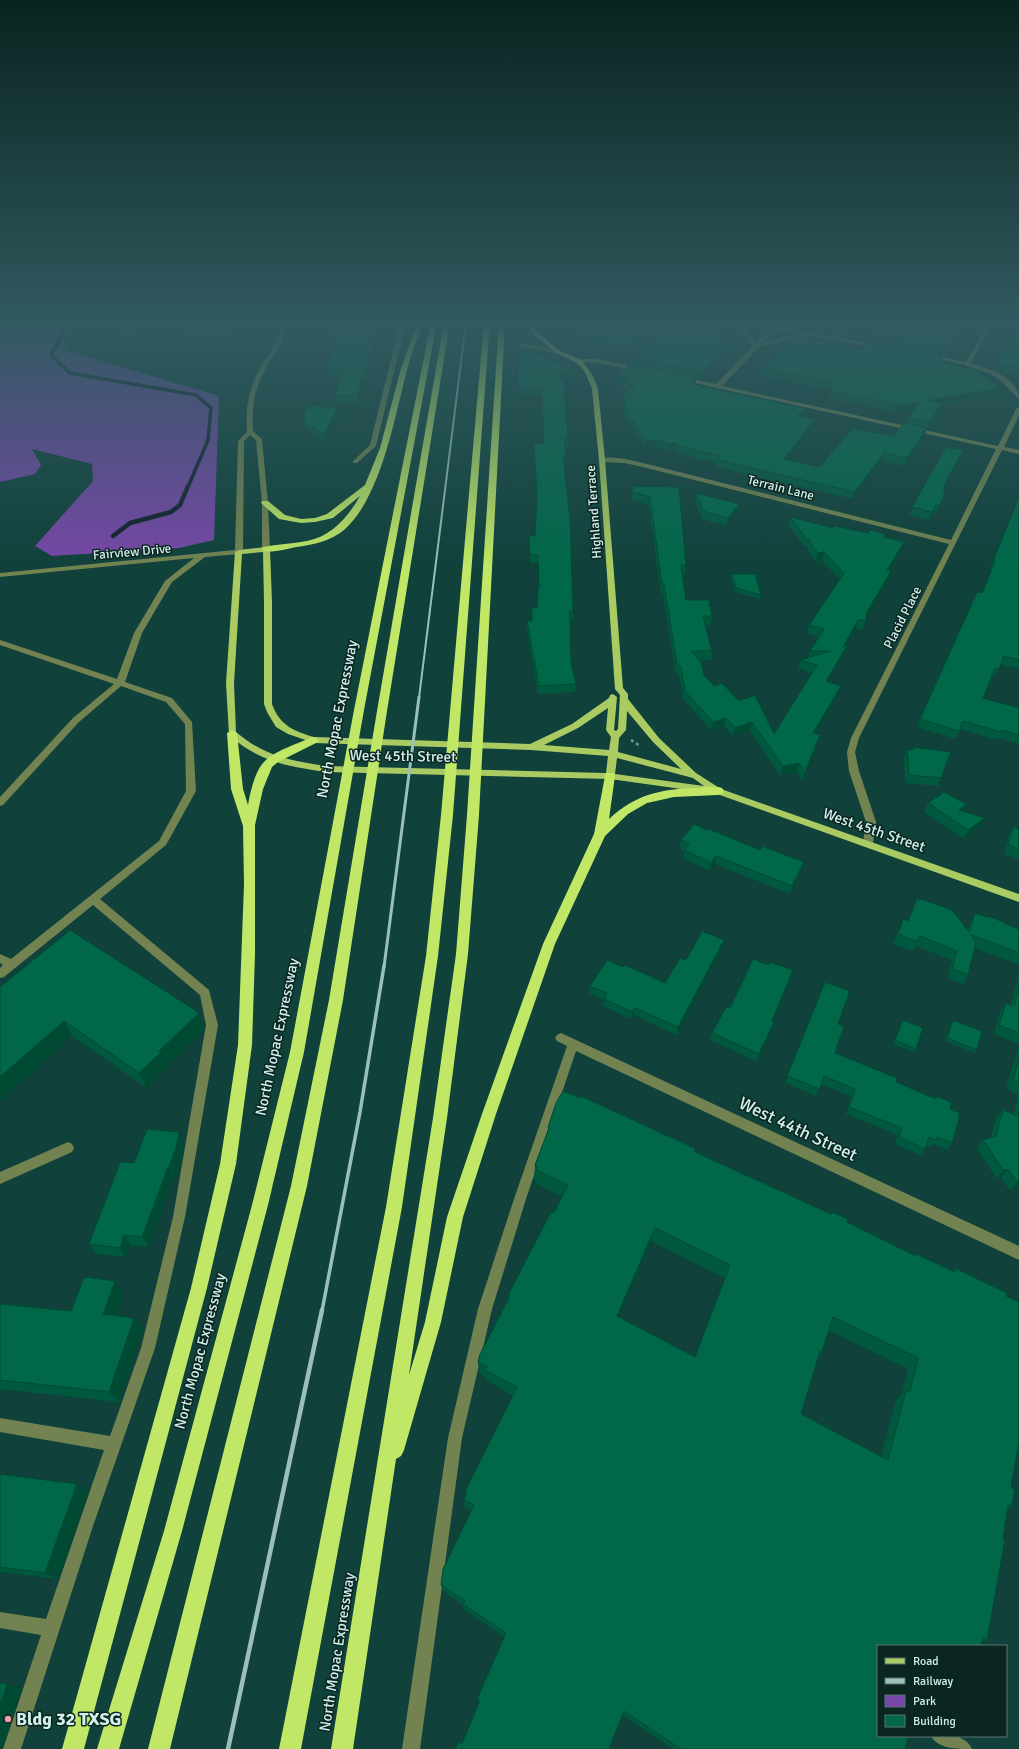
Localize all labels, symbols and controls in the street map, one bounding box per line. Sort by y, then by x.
street label: Highland Terrace [583,465,605,559]
street label: Terrain Lane [746,472,816,504]
street label: Fairview Drive [92,541,172,563]
street label: Placid Place [880,584,925,651]
street label: North Mopac Expressway [313,638,361,800]
street label: West 45th Street [349,746,457,766]
street label: West 45th Street [821,804,927,856]
street label: North Mopac Expressway [251,957,303,1117]
street label: West 44th Street [735,1092,861,1166]
street label: North Mopac Expressway [171,1271,229,1431]
street label: North Mopac Expressway [316,1571,358,1733]
legend [877,1645,1007,1737]
text: Road [913,1654,939,1669]
text: Railway [913,1674,953,1689]
text: Park [913,1694,936,1709]
place label: Bldg 32 TXSG [16,1708,121,1730]
marker: Bldg 32 TXSG [3,1714,13,1724]
text: Building [913,1714,956,1729]

